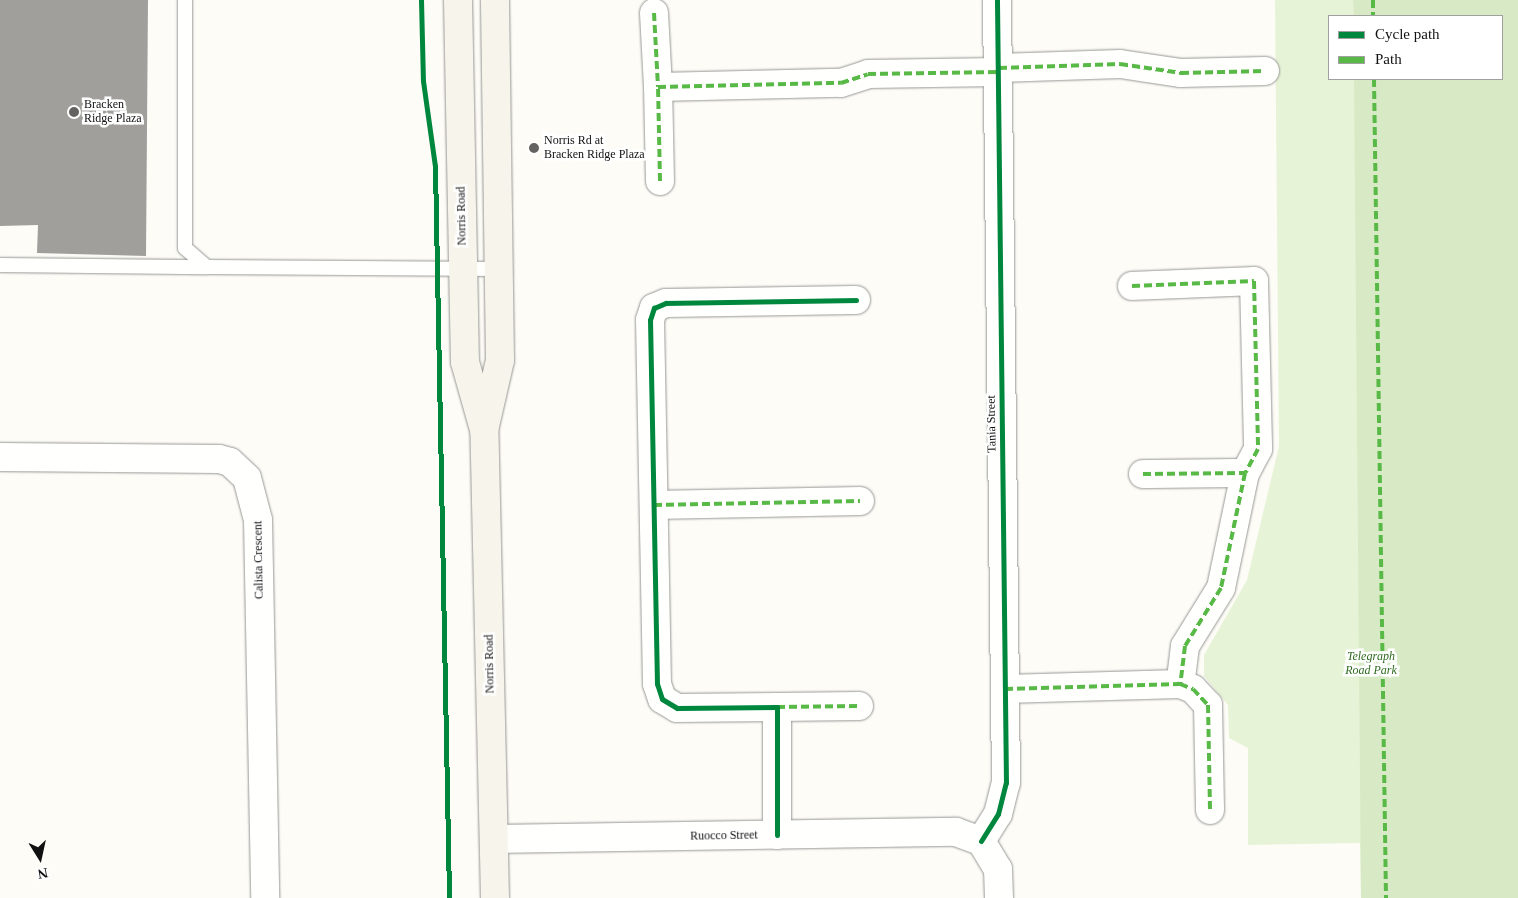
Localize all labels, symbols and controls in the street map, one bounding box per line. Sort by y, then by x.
legend [1328,15,1503,80]
text: Cycle path [1375,26,1440,42]
text: Path [1375,51,1402,67]
place label: Bracken Ridge Plaza [84,98,142,126]
marker: Bracken Ridge Plaza [68,106,80,118]
place label: Norris Rd at Bracken Ridge Plaza [544,134,645,162]
marker: Norris Rd at Bracken Ridge Plaza [528,142,540,154]
street label: Norris Road [454,186,470,246]
street label: Tania Street [984,395,1000,453]
street label: Calista Crescent [251,521,267,599]
street label: Norris Road [482,634,498,694]
park label: Telegraph Road Park [1345,650,1397,678]
street label: Ruocco Street [690,828,758,844]
north arrow [15,833,65,883]
text: N [36,865,49,882]

